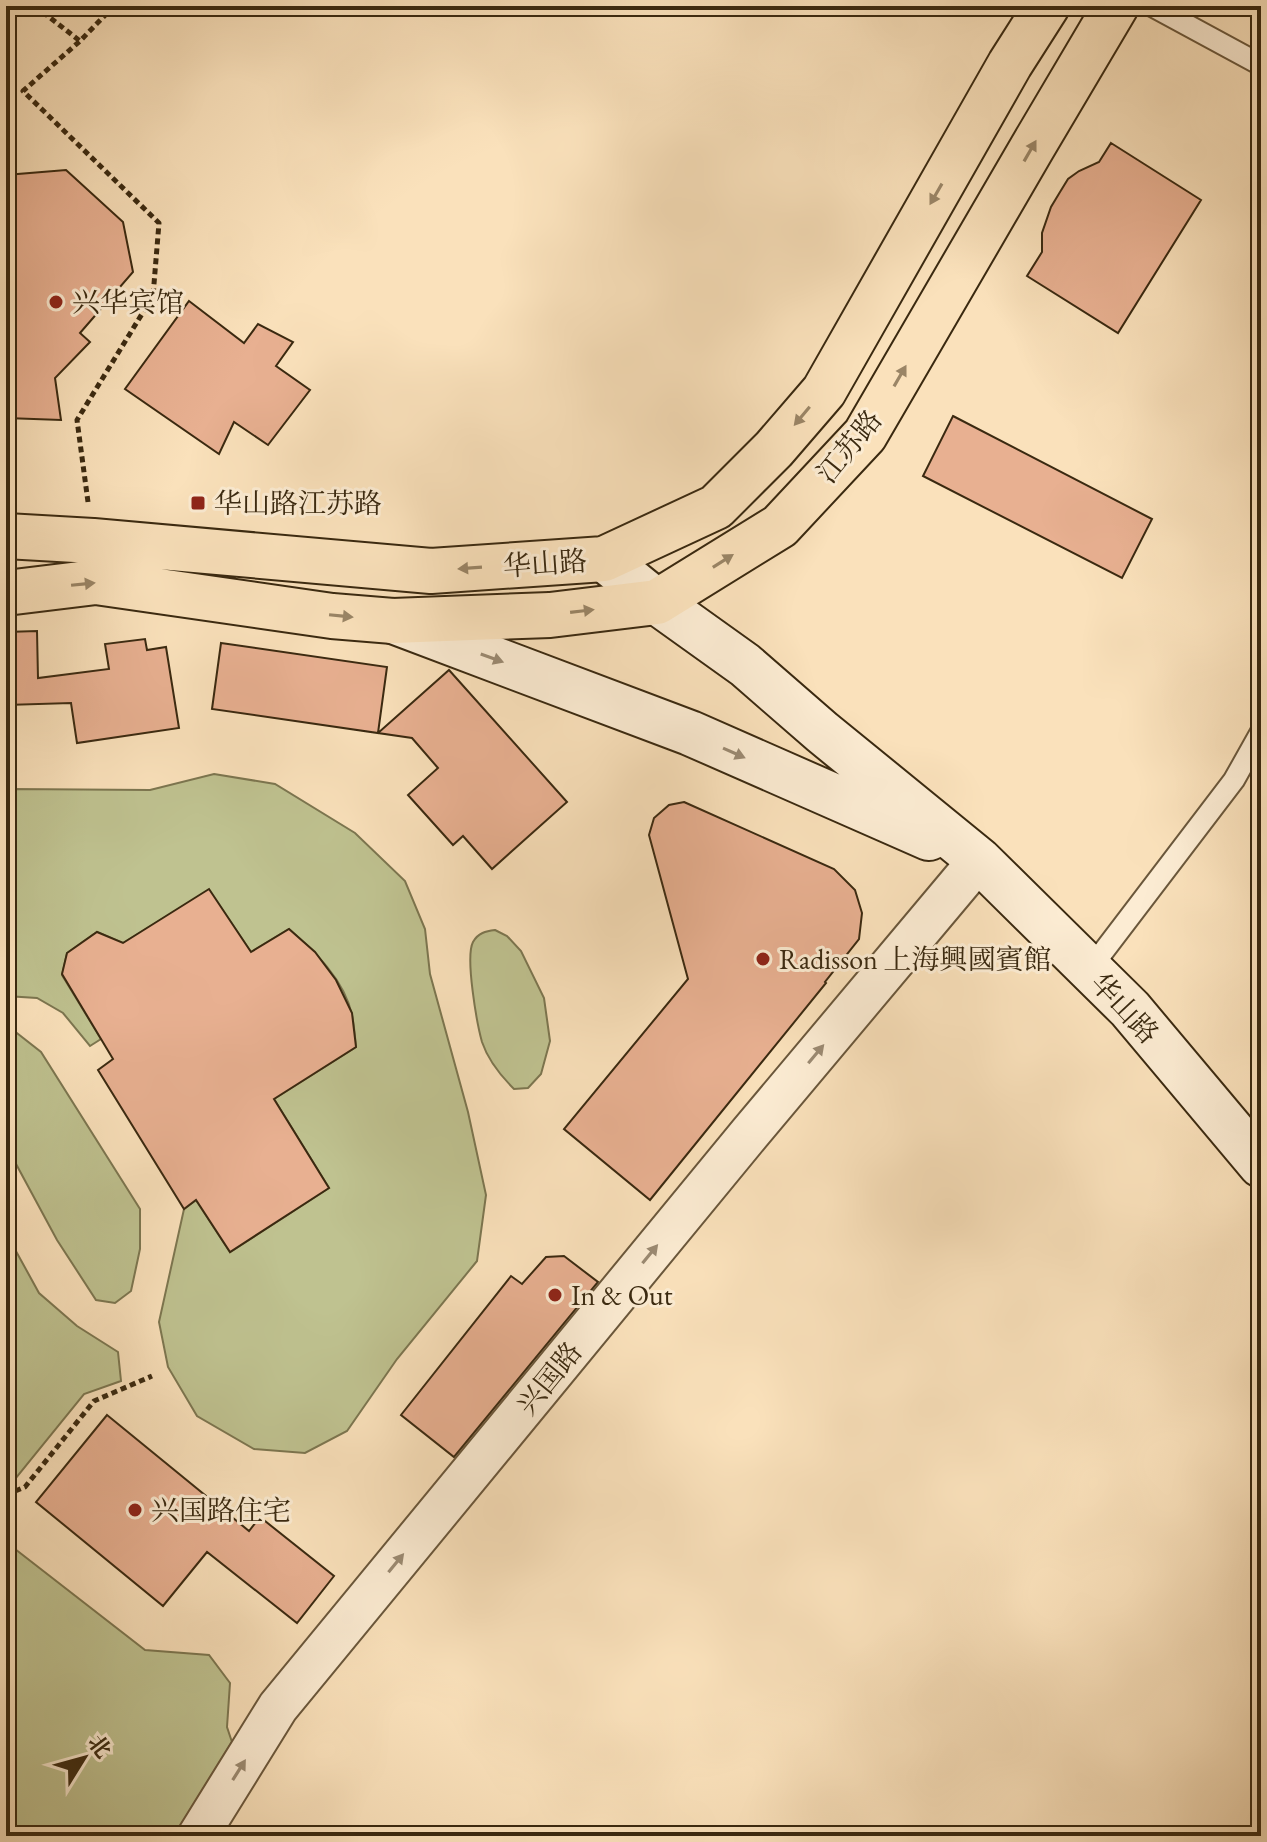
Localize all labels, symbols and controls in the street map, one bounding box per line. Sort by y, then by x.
one-way arrow [1023,140,1037,162]
one-way arrow [929,183,943,205]
place label: 兴华宾馆 [72,284,184,320]
marker: 兴华宾馆 [47,293,65,311]
one-way arrow [893,365,907,387]
street label: 江苏路 [809,402,889,490]
one-way arrow [794,406,811,426]
place label: 华山路江苏路 [214,485,382,521]
marker: 华山路江苏路 [189,494,207,512]
street label: 华山路 [502,542,588,584]
one-way arrow [712,554,734,568]
one-way arrow [458,562,483,575]
one-way arrow [71,577,96,590]
one-way arrow [570,604,595,617]
one-way arrow [329,610,354,623]
one-way arrow [480,653,504,665]
one-way arrow [723,746,746,759]
place label: Radisson 上海興國賓館 [779,941,1052,977]
marker: Radisson 上海興國賓館 [754,950,772,968]
street label: 华山路 [1083,965,1167,1051]
one-way arrow [807,1044,824,1064]
one-way arrow [641,1244,658,1264]
place label: In & Out [571,1277,673,1313]
marker: In & Out [546,1286,564,1304]
street label: 兴国路 [509,1334,589,1422]
place label: 兴国路住宅 [151,1492,291,1528]
marker: 兴国路住宅 [126,1501,144,1519]
one-way arrow [387,1554,404,1574]
north arrow [44,1718,124,1798]
text: 北 [81,1729,118,1764]
one-way arrow [232,1759,246,1781]

